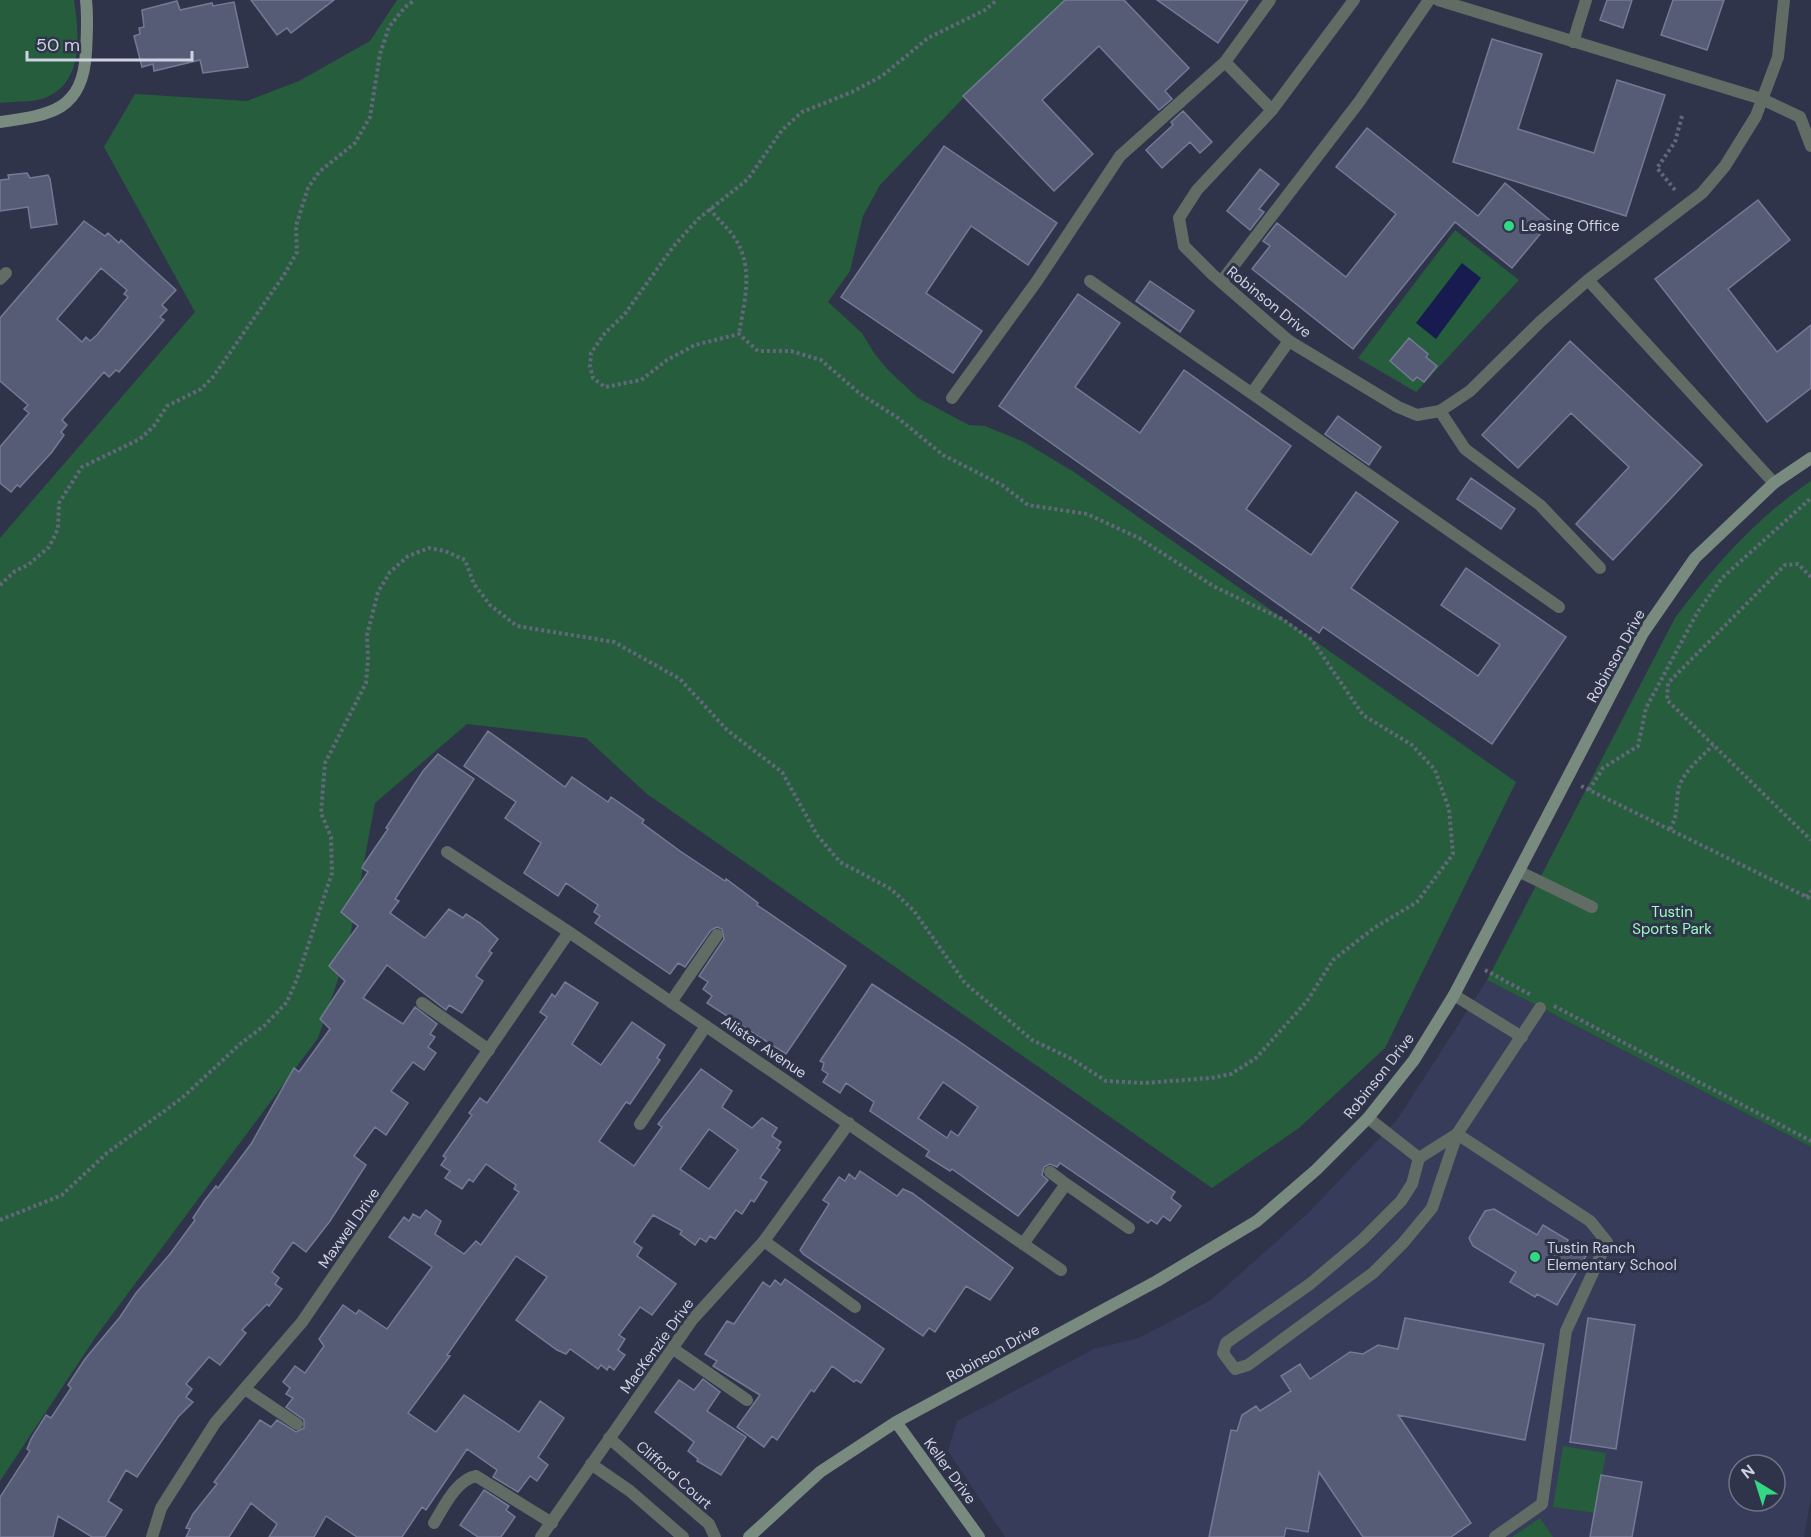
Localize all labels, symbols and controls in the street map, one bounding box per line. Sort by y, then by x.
scale bar [27,24,192,62]
text: 50 m [36,33,80,57]
place label: Leasing Office [1521,216,1620,236]
marker: Leasing Office [1502,219,1516,233]
street label: Robinson Drive [1222,262,1316,342]
street label: Robinson Drive [1582,606,1650,706]
park label: Tustin Sports Park [1632,902,1712,939]
street label: Alister Avenue [717,1011,811,1083]
street label: Robinson Drive [1339,1029,1419,1123]
street label: Maxwell Drive [314,1184,384,1272]
place label: Tustin Ranch Elementary School [1547,1238,1677,1275]
marker: Tustin Ranch Elementary School [1528,1250,1542,1264]
street label: MacKenzie Drive [616,1294,698,1398]
street label: Robinson Drive [943,1319,1043,1387]
street label: Keller Drive [919,1434,981,1508]
street label: Clifford Court [632,1436,716,1514]
north arrow [1727,1453,1787,1513]
text: N [1737,1460,1759,1483]

